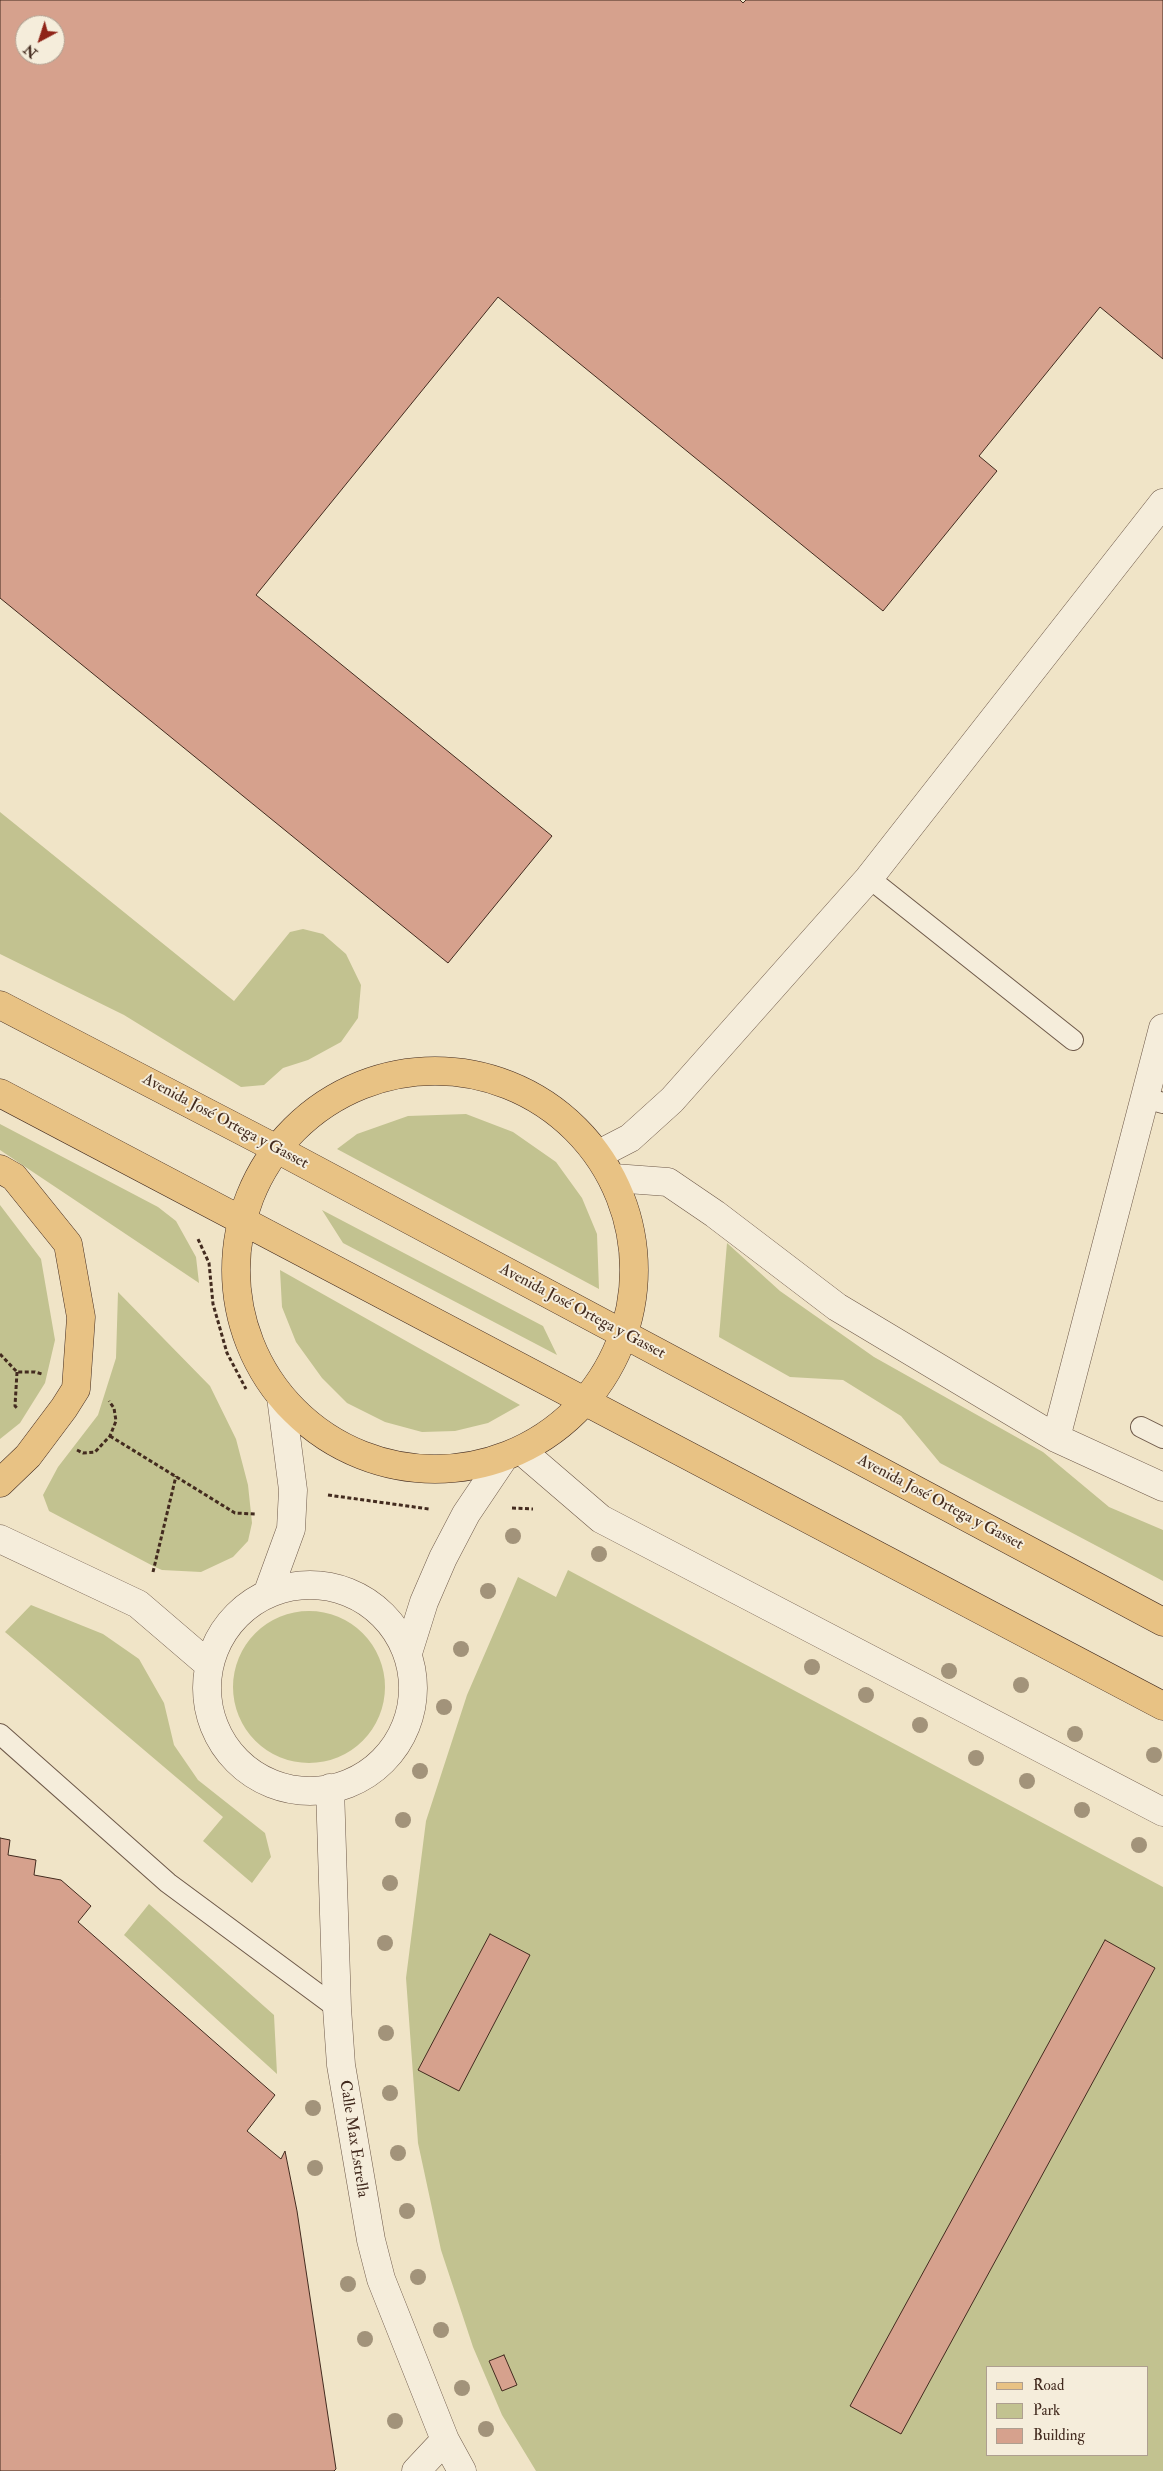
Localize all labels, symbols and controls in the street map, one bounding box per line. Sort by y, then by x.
north arrow [15,15,65,65]
text: N [20,41,41,62]
street label: Avenida José Ortega y Gasset [139,1070,311,1174]
street label: Avenida José Ortega y Gasset [496,1260,668,1364]
street label: Avenida José Ortega y Gasset [854,1451,1026,1555]
street label: Calle Max Estrella [334,2079,372,2199]
legend [986,2366,1148,2456]
text: Road [1033,2376,1064,2395]
text: Park [1033,2401,1060,2420]
text: Building [1033,2426,1085,2445]

